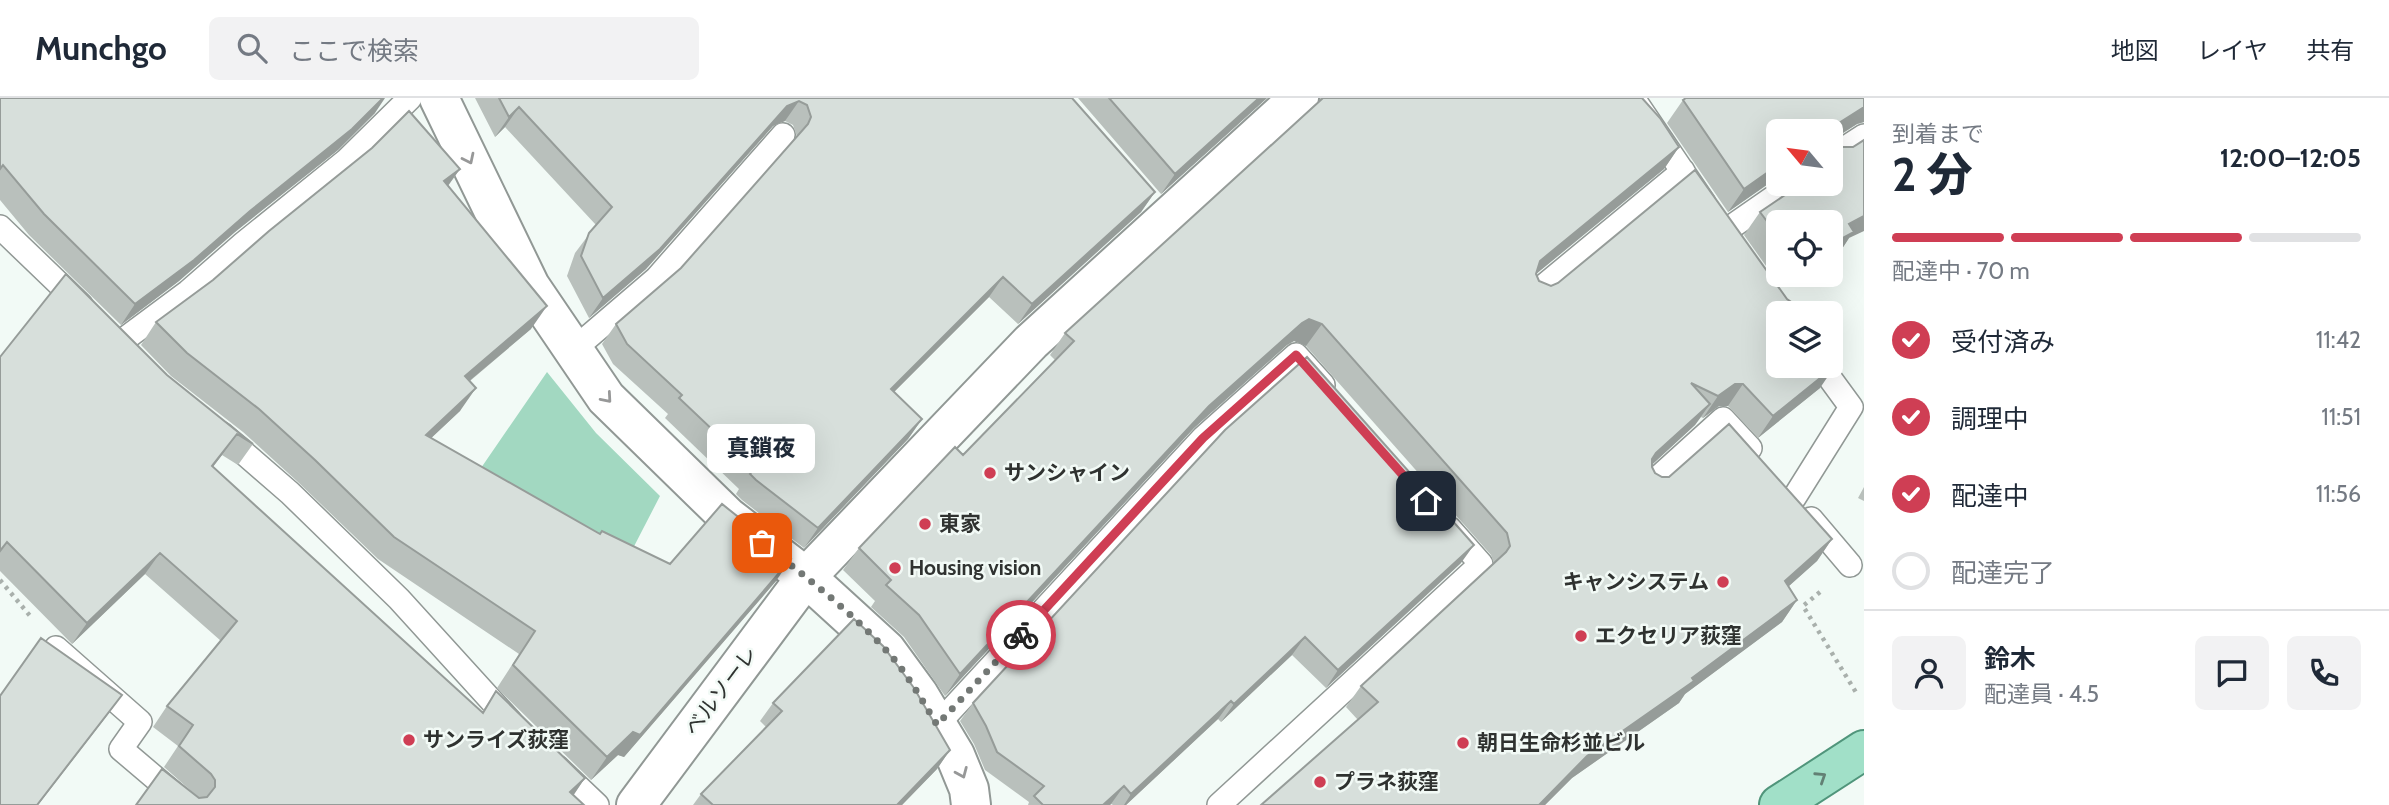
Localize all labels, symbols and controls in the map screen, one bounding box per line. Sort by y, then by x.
search box [209,17,699,80]
text: Munchgo [35,28,167,68]
icon: search [233,29,271,67]
text: ここで検索 [289,35,419,67]
text: 地図 [2111,36,2159,65]
text: レイヤ [2197,36,2268,65]
text: 共有 [2306,36,2354,65]
north arrow [1766,119,1843,196]
map controls [1766,119,1843,378]
text: 到着まで [1892,120,1984,148]
text: 12:00–12:05 [2220,142,2361,174]
text: 2 分 [1892,147,1973,203]
one-way arrow [461,152,475,164]
button: locate [1766,210,1843,287]
text: 配達中 · 70 m [1892,257,2030,285]
button: layers [1766,301,1843,378]
icon: check [1892,321,1930,359]
text: 受付済み [1951,326,2055,358]
text: 11:42 [2316,326,2361,354]
one-way arrow [599,389,611,402]
icon: check [1892,398,1930,436]
text: 調理中 [1951,403,2029,435]
text: 11:51 [2321,403,2361,431]
callout: 真鎖夜 [708,424,816,473]
text: 真鎖夜 [727,434,796,462]
place label: サンシャイン [1004,460,1130,485]
marker: サンシャイン [982,465,998,481]
pin [1396,471,1456,531]
icon: check [1892,475,1930,513]
text: 配達中 [1951,480,2029,512]
text: 11:56 [2316,480,2361,508]
icon: home [1407,482,1445,520]
place label: 東家 [939,511,981,536]
pin [732,513,792,573]
marker: 東家 [917,516,933,532]
icon: bag [743,524,781,562]
place label: Housing vision [909,555,1041,580]
text: 配達完了 [1951,557,2055,589]
marker: Housing vision [887,560,903,576]
place label: キャンシステム [1563,569,1709,594]
marker: キャンシステム [1715,574,1731,590]
courier [986,600,1056,670]
icon: bike [1002,616,1040,654]
place label: エクセリア荻窪 [1595,623,1742,648]
marker: エクセリア荻窪 [1573,628,1589,644]
button: person [1892,636,1966,710]
button: chat [2195,636,2269,710]
button: phone [2287,636,2361,710]
street label: ベルソーレ [679,641,762,740]
text: 鈴木 [1984,643,2036,675]
text: 配達員 · 4.5 [1984,680,2099,708]
place label: サンライズ荻窪 [423,727,569,752]
place label: 朝日生命杉並ビル [1477,730,1645,755]
marker: サンライズ荻窪 [401,732,417,748]
marker: 朝日生命杉並ビル [1455,735,1471,751]
one-way arrow [954,766,968,778]
place label: プラネ荻窪 [1334,769,1439,794]
one-way arrow [1814,773,1827,786]
marker: プラネ荻窪 [1312,774,1328,790]

